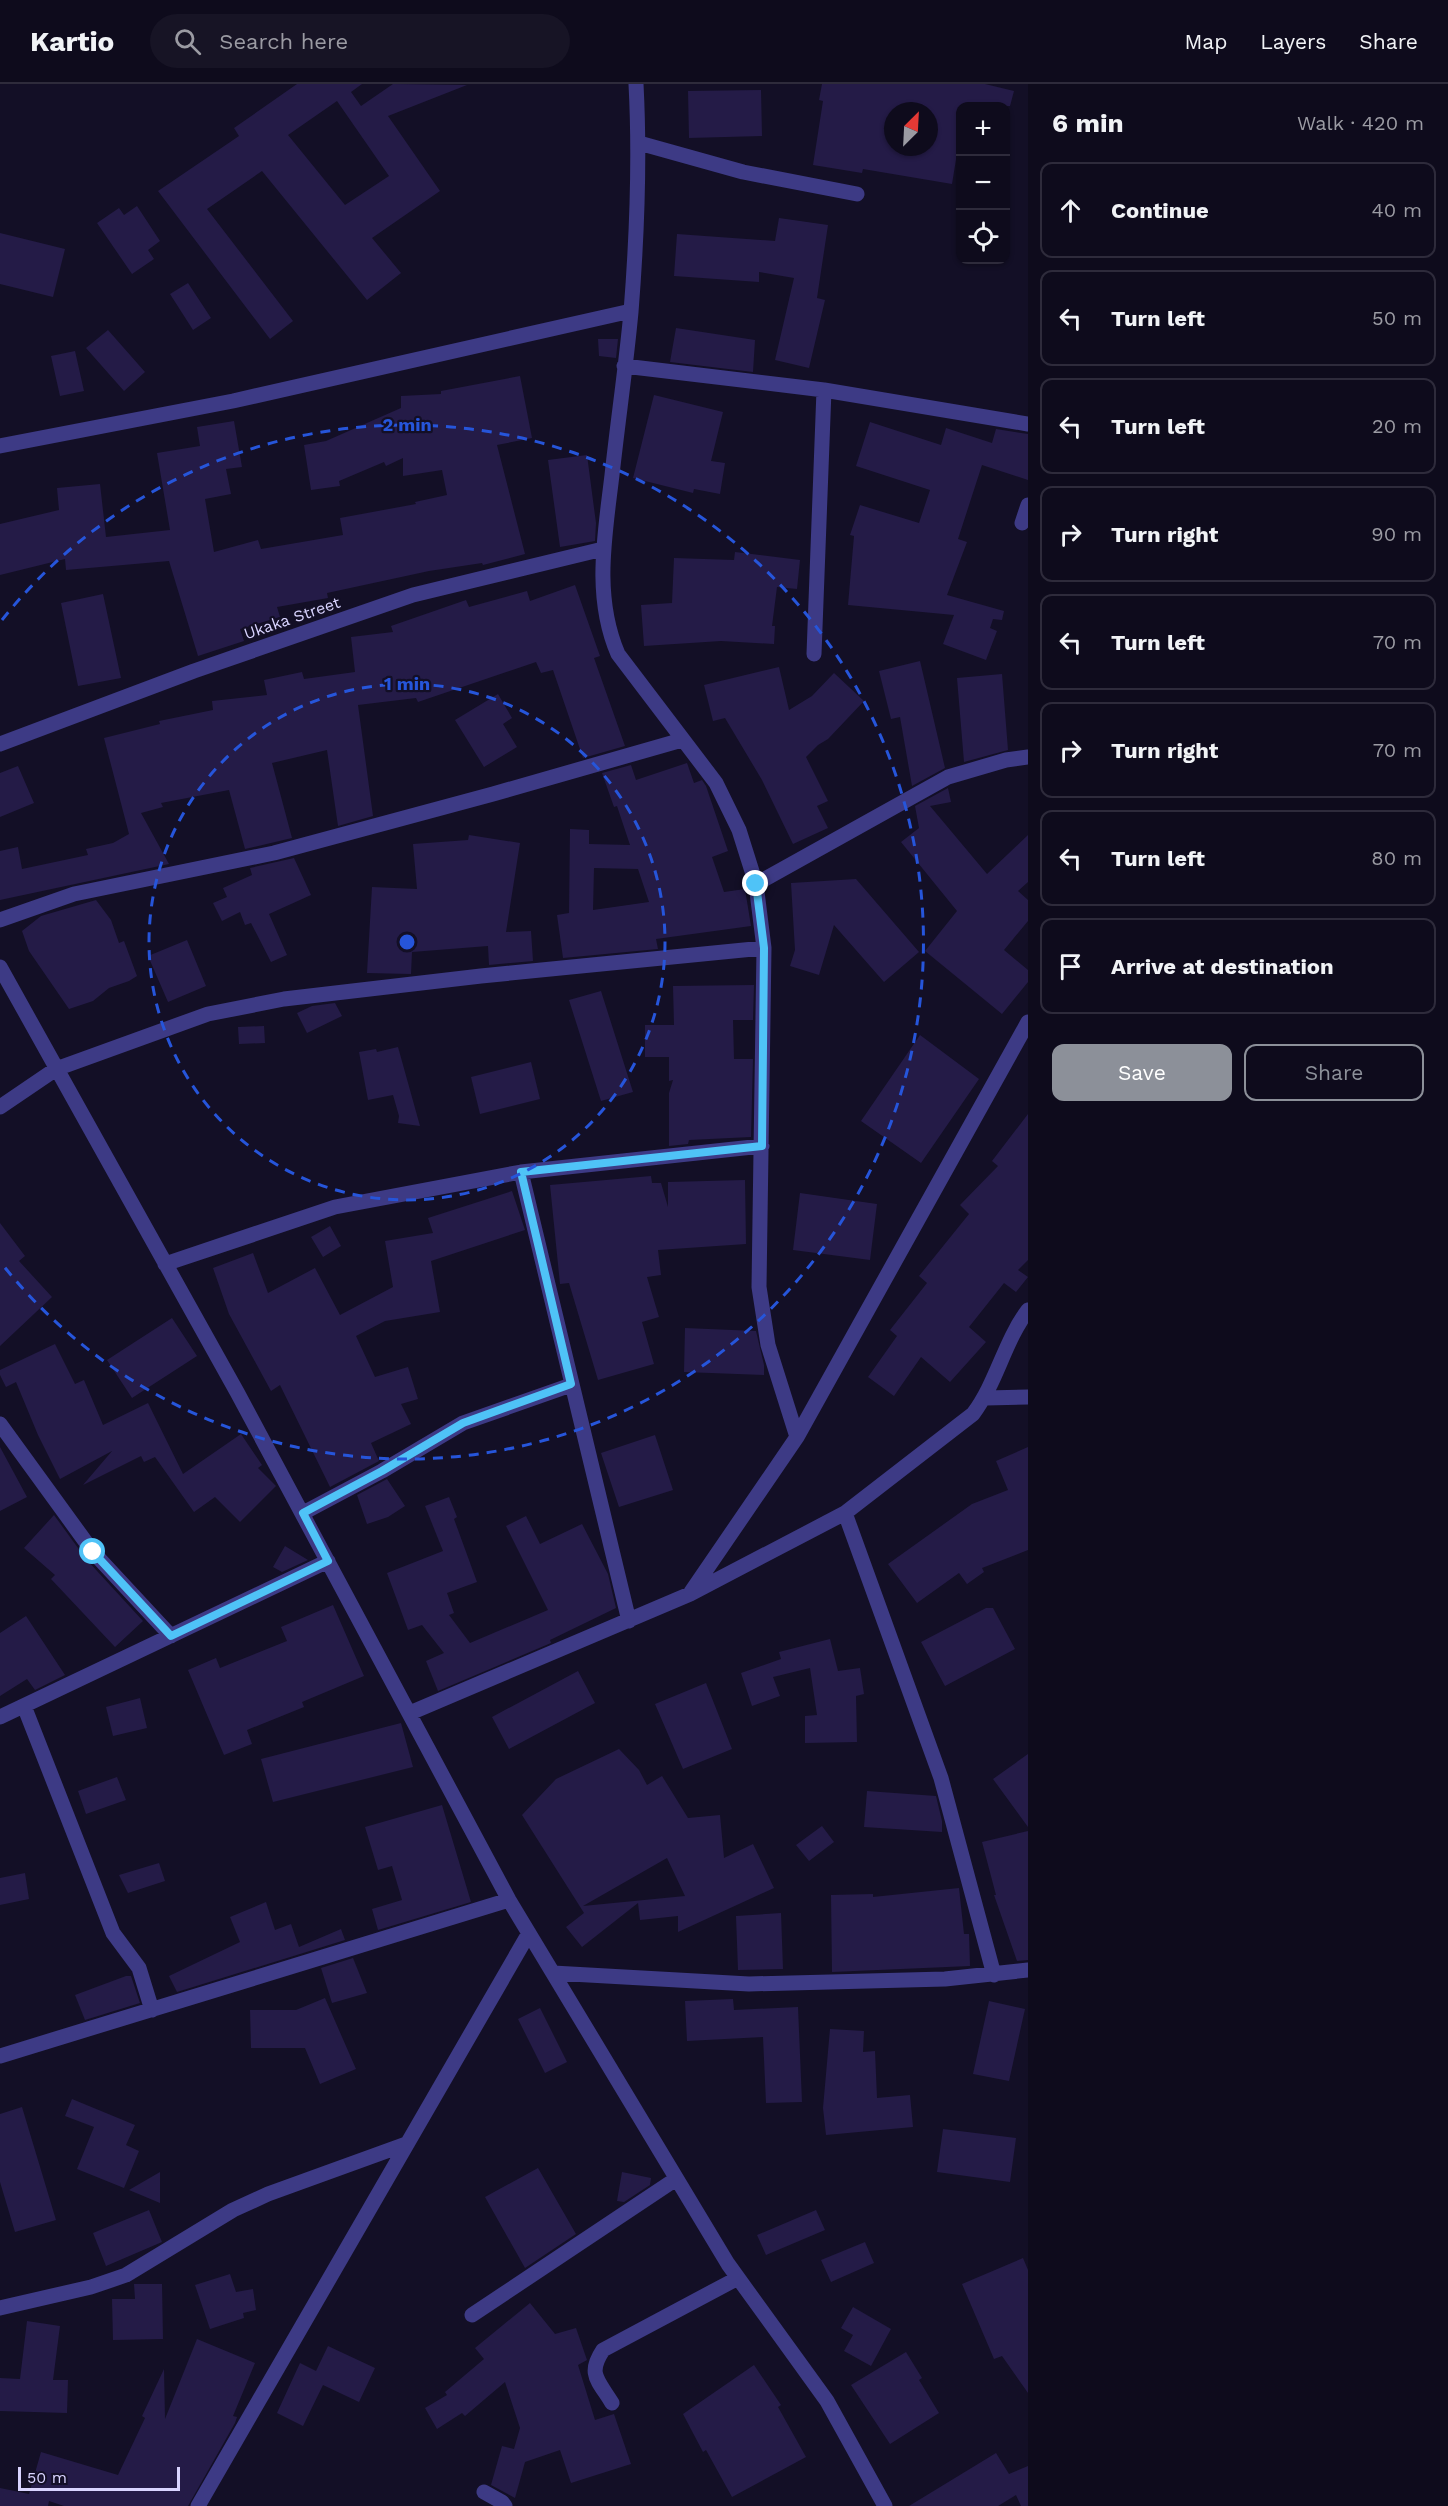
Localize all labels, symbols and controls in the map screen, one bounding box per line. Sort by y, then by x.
search box [150,14,570,68]
text: Kartio [30,25,114,58]
icon: search [171,25,204,58]
text: Search here [219,29,348,54]
text: Map [1184,29,1227,54]
text: Layers [1260,29,1326,54]
text: Share [1359,29,1418,54]
north arrow [884,102,938,156]
map controls [956,102,1010,264]
button: + [956,102,1010,156]
text: 6 min [1052,108,1124,138]
text: Walk · 420 m [1297,111,1424,135]
button: − [956,156,1010,210]
icon: ahead [1054,194,1087,227]
text: Continue [1111,198,1209,223]
text: 40 m [1371,198,1422,222]
button: locate [956,210,1010,264]
icon: left [1054,302,1087,335]
text: Turn left [1111,306,1205,331]
text: 50 m [1372,306,1422,330]
icon: left [1054,410,1087,443]
text: 2 min [382,414,432,435]
text: Turn left [1111,414,1205,439]
text: 20 m [1372,414,1422,438]
icon: right [1054,518,1087,551]
text: Turn right [1111,522,1218,547]
text: 90 m [1371,522,1422,546]
street label: Ukaka Street [241,593,343,643]
icon: left [1054,626,1087,659]
text: Turn left [1111,630,1205,655]
text: 70 m [1373,630,1422,654]
text: 1 min [384,673,430,694]
icon: right [1054,734,1087,767]
text: Turn right [1111,738,1218,763]
text: 70 m [1373,738,1422,762]
icon: left [1054,842,1087,875]
text: Turn left [1111,846,1205,871]
text: 80 m [1371,846,1422,870]
route end [742,870,768,896]
centre of rings [397,932,417,952]
icon: arrive [1054,950,1087,983]
text: Arrive at destination [1111,954,1334,979]
button: Save [1052,1044,1232,1101]
button: Share [1244,1044,1424,1101]
route start [79,1538,105,1564]
scale bar [18,2464,180,2492]
text: 50 m [27,2468,67,2487]

